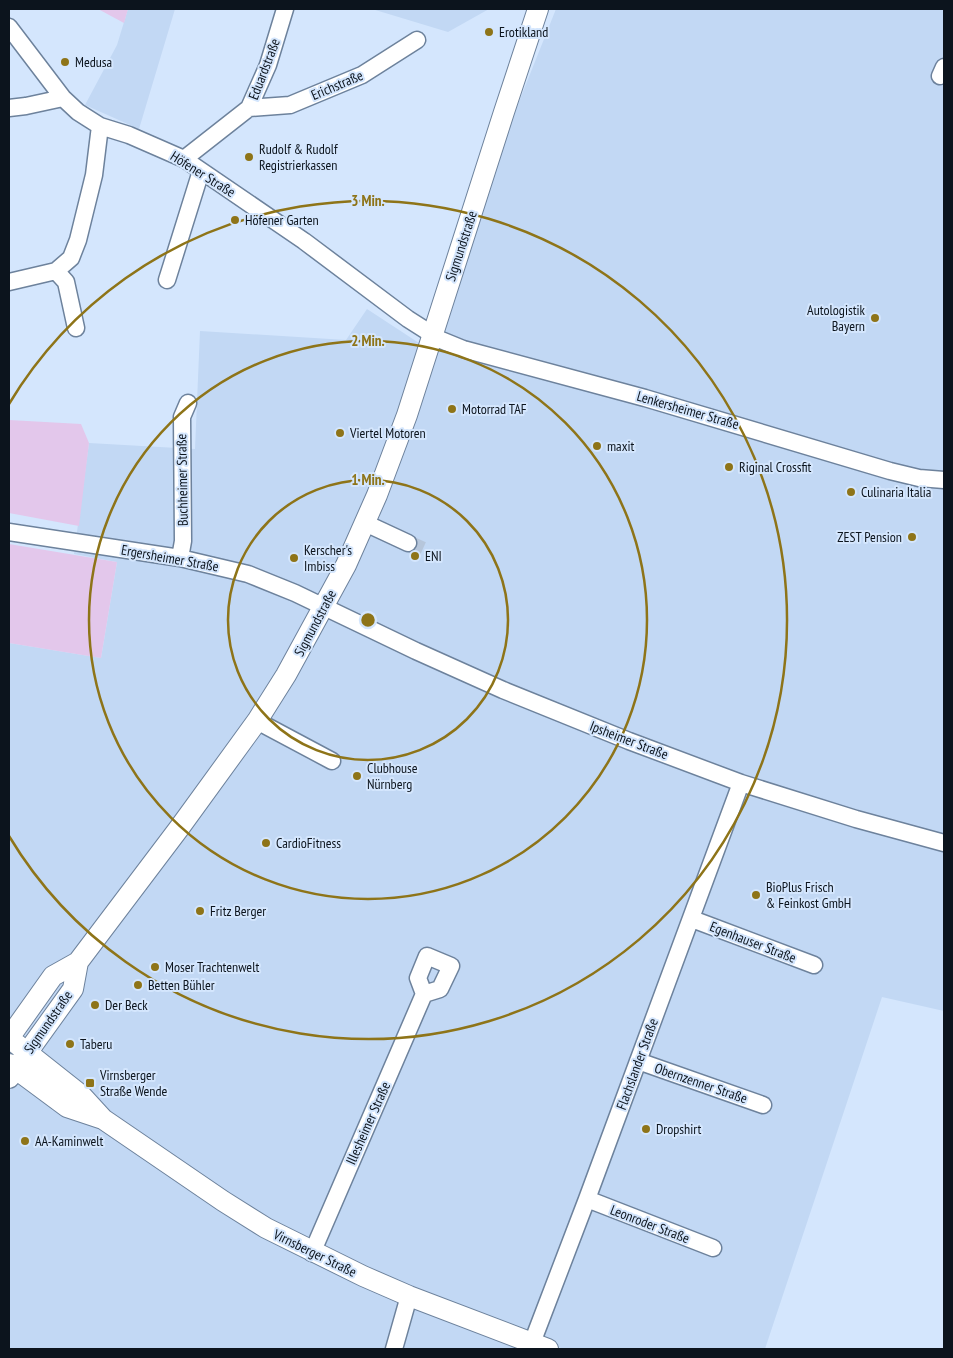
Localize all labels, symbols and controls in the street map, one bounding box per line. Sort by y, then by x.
place label: Erotikland [499,23,548,41]
marker: Erotikland [483,26,495,38]
street label: Eduardstraße [244,36,284,102]
place label: Medusa [75,53,112,71]
marker: Medusa [59,56,71,68]
street label: Erichstraße [308,66,366,104]
place label: Rudolf & Rudolf Registrierkassen [259,140,338,174]
street label: Höfener Straße [167,147,239,201]
marker: Rudolf & Rudolf Registrierkassen [243,151,255,163]
text: 3 Min. [351,191,385,210]
street label: Sigmundstraße [441,208,481,284]
place label: Höfener Garten [245,211,319,229]
marker: Höfener Garten [229,214,241,226]
place label: Autologistik Bayern [807,301,866,335]
marker: Autologistik Bayern [869,312,881,324]
text: 2 Min. [351,331,385,350]
street label: Lenkersheimer Straße [635,387,741,433]
place label: Motorrad TAF [462,400,527,418]
marker: Motorrad TAF [446,403,458,415]
place label: Viertel Motoren [349,424,426,442]
marker: Viertel Motoren [334,427,346,439]
street label: Buchheimer Straße [172,433,192,526]
place label: maxit [607,437,635,455]
marker: maxit [591,440,603,452]
place label: Riginal Crossfit [739,458,812,476]
marker: Riginal Crossfit [723,461,735,473]
text: 1 Min. [351,470,385,489]
place label: Culinaria Italia [861,483,931,501]
marker: Culinaria Italia [845,486,857,498]
place label: ZEST Pension [837,528,902,546]
marker: ZEST Pension [906,531,918,543]
street label: Ergersheimer Straße [120,541,220,575]
place label: Kerscher's Imbiss [304,541,352,575]
place label: ENI [425,547,442,565]
marker: ENI [409,550,421,562]
marker: Kerscher's Imbiss [288,552,300,564]
street label: Sigmundstraße [290,586,340,660]
centre of rings [359,611,377,629]
street label: Ipsheimer Straße [587,717,671,763]
place label: Clubhouse Nürnberg [367,759,418,793]
marker: Clubhouse Nürnberg [351,770,363,782]
place label: CardioFitness [276,834,341,852]
marker: CardioFitness [260,837,272,849]
place label: BioPlus Frisch & Feinkost GmbH [766,878,851,912]
marker: BioPlus Frisch & Feinkost GmbH [750,889,762,901]
place label: Fritz Berger [210,902,266,920]
marker: Fritz Berger [194,905,206,917]
street label: Egenhauser Straße [707,917,799,967]
place label: Moser Trachtenwelt [165,958,259,976]
marker: Moser Trachtenwelt [149,961,161,973]
place label: Betten Bühler [148,976,215,994]
marker: Betten Bühler [132,979,144,991]
street label: Sigmundstraße [20,987,76,1057]
place label: Der Beck [105,996,148,1014]
marker: Der Beck [89,999,101,1011]
street label: Flachslander Straße [612,1016,662,1112]
place label: Taberu [80,1035,112,1053]
marker: Taberu [64,1038,76,1050]
street label: Obernzenner Straße [652,1059,750,1107]
place label: Virnsberger Straße Wende [99,1066,168,1100]
marker: Virnsberger Straße Wende [84,1077,96,1089]
street label: Illesheimer Straße [342,1079,394,1167]
place label: Dropshirt [656,1120,701,1138]
marker: Dropshirt [640,1123,652,1135]
place label: AA-Kaminwelt [35,1132,104,1150]
marker: AA-Kaminwelt [19,1135,31,1147]
street label: Leonroder Straße [608,1201,692,1247]
street label: Virnsberger Straße [269,1225,360,1281]

